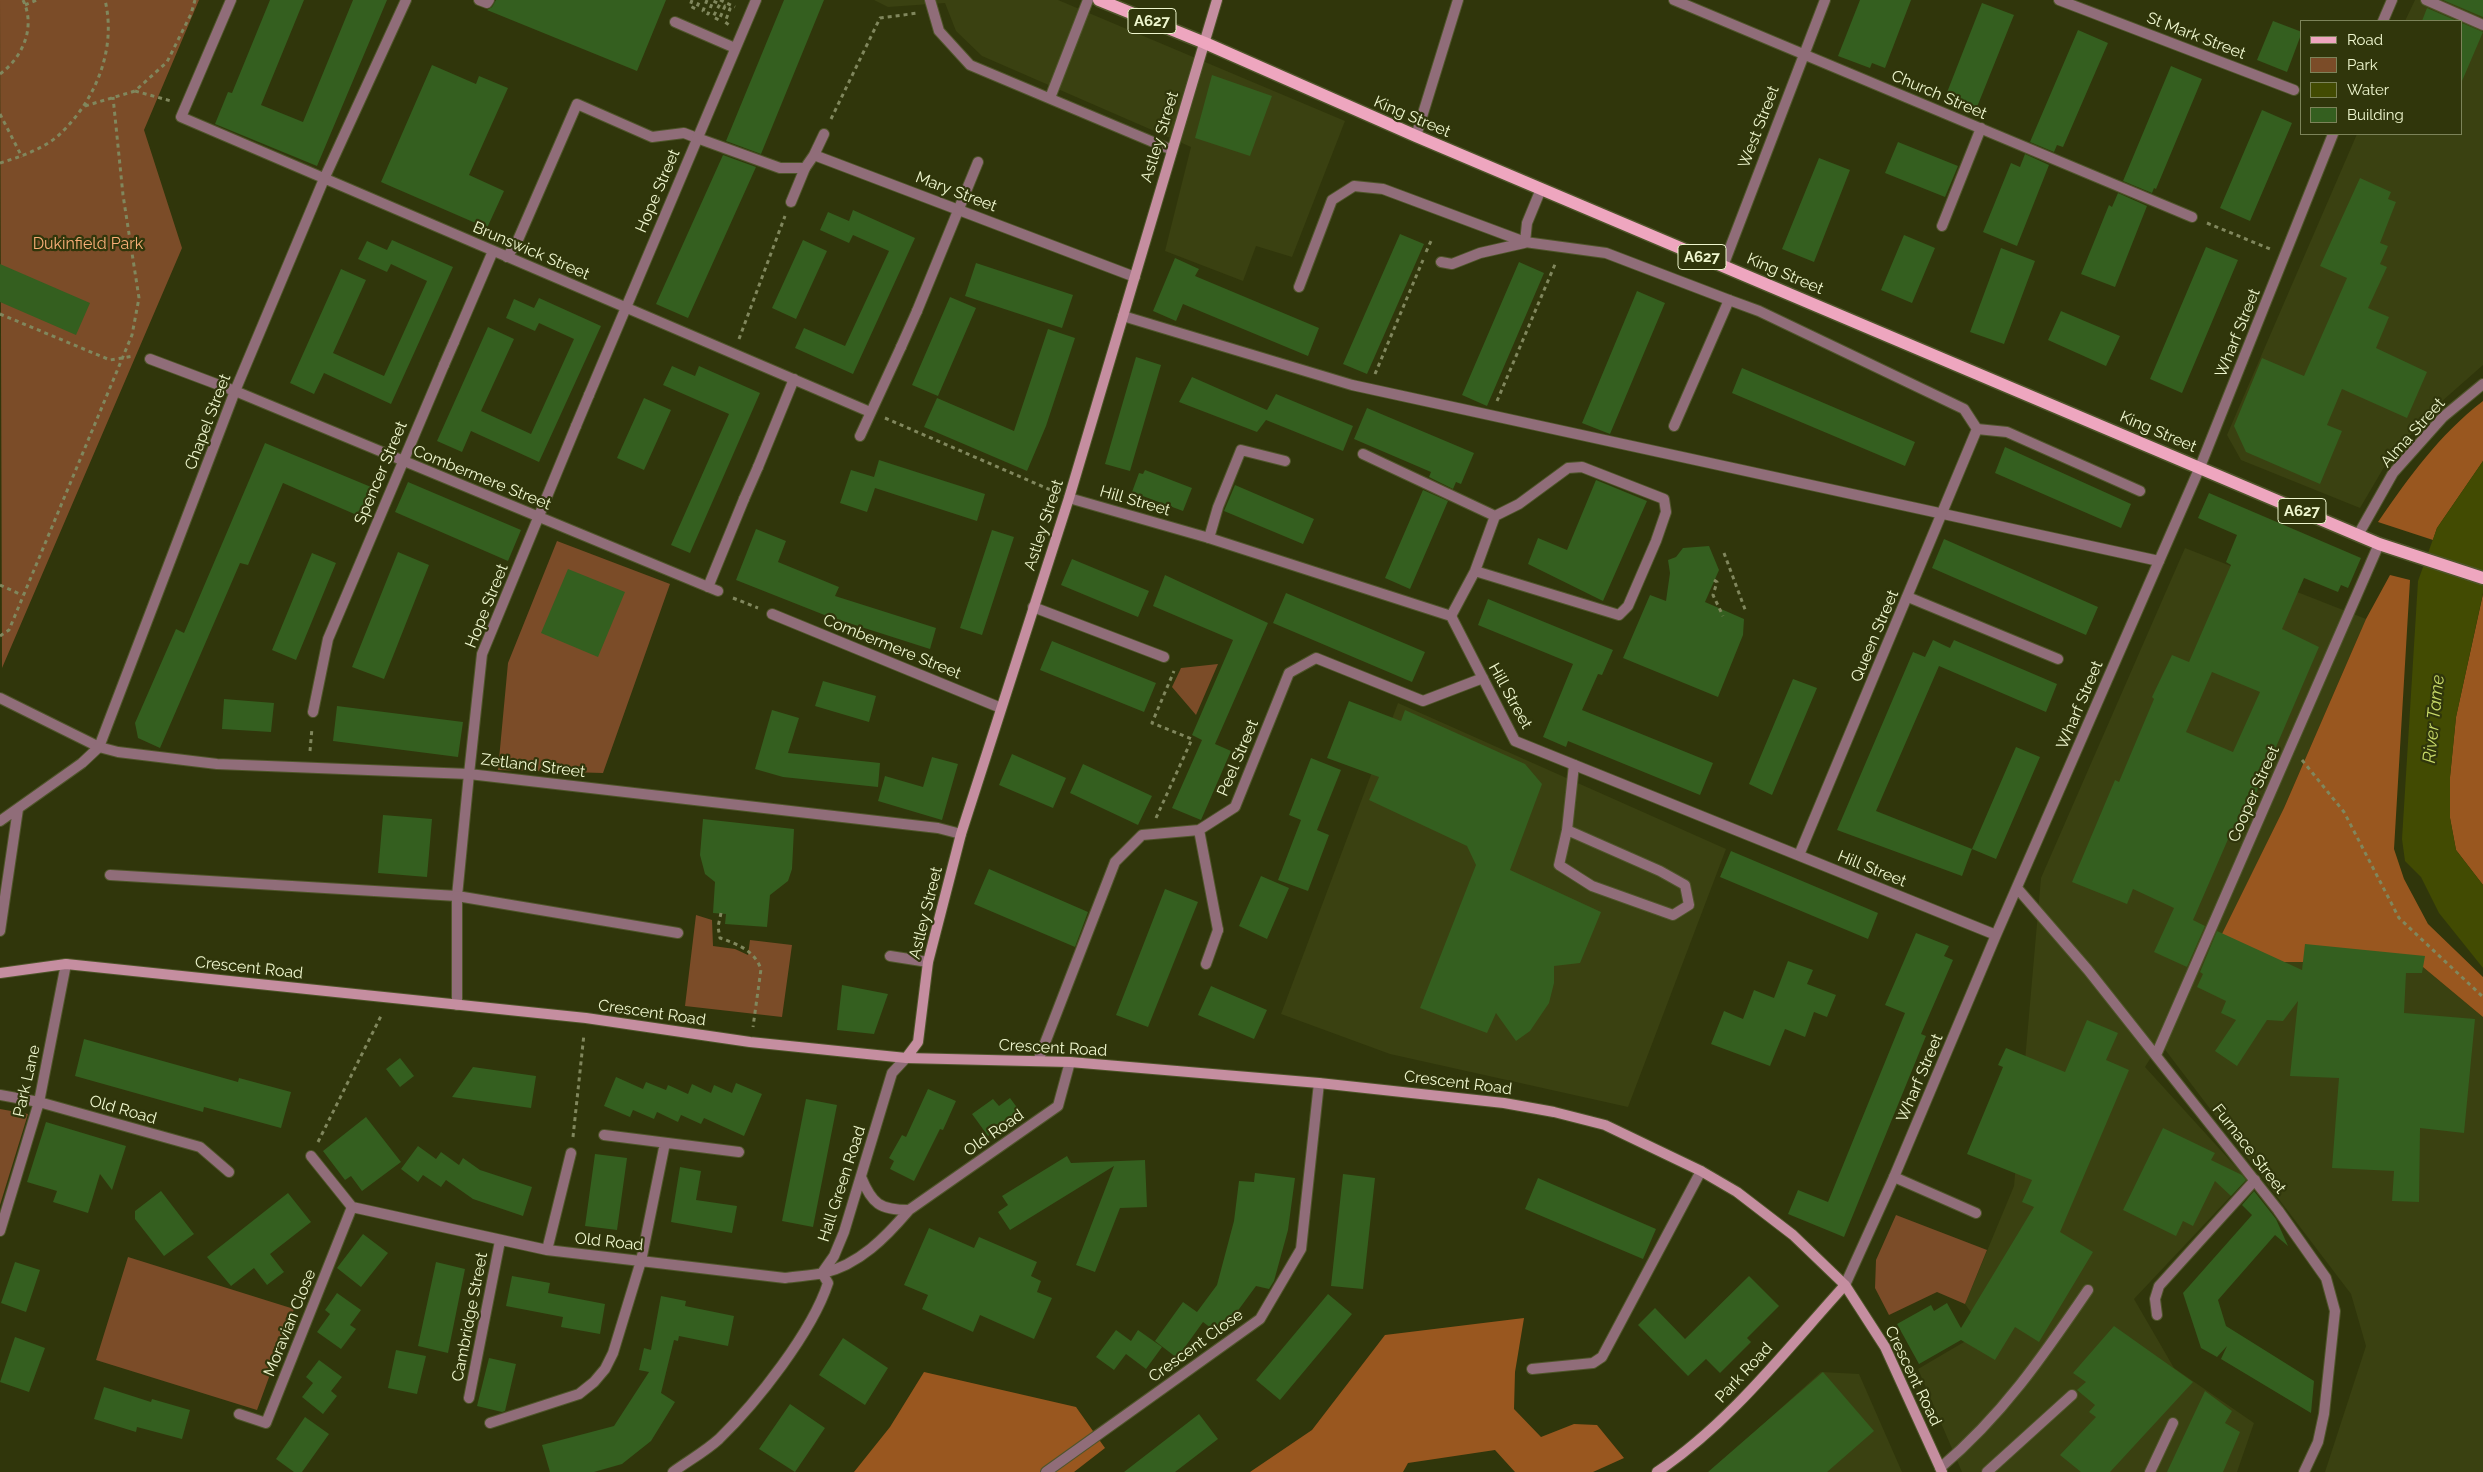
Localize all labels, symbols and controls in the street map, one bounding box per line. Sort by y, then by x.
road number: A627 [1128,8,1176,34]
street label: St Mark Street [2144,8,2248,64]
legend [2300,20,2463,135]
text: Road [2347,31,2383,49]
text: Park [2347,56,2378,74]
street label: Church Street [1888,66,1990,124]
text: Water [2347,81,2389,99]
street label: West Street [1735,83,1783,171]
street label: Astley Street [1137,89,1183,185]
street label: King Street [1371,92,1453,142]
text: Building [2347,106,2404,124]
street label: Hope Street [632,146,684,236]
street label: Mary Street [913,168,999,216]
street label: Brunswick Street [470,218,592,284]
park label: Dukinfield Park [33,234,143,254]
road number: A627 [1678,244,1726,270]
street label: King Street [1744,249,1826,299]
street label: Wharf Street [2211,286,2265,380]
street label: Chapel Street [181,371,235,473]
street label: Alma Street [2377,394,2449,472]
street label: King Street [2117,407,2199,457]
street label: Spencer Street [351,418,411,528]
street label: Combermere Street [410,441,554,515]
street label: Astley Street [1020,477,1068,573]
street label: Hill Street [1098,482,1172,520]
road number: A627 [2278,498,2326,524]
street label: Hope Street [461,561,513,651]
street label: Queen Street [1847,587,1903,685]
street label: Combermere Street [820,610,964,684]
street label: Wharf Street [2053,658,2107,752]
street label: Hill Street [1484,660,1536,732]
water label: River Tame [2419,674,2449,764]
street label: Peel Street [1213,717,1263,799]
street label: Cooper Street [2224,743,2284,845]
street label: Zetland Street [480,750,586,782]
street label: Hill Street [1835,847,1909,891]
street label: Astley Street [905,865,947,961]
street label: Crescent Road [194,953,304,983]
street label: Crescent Road [597,996,707,1030]
street label: Wharf Street [1893,1031,1947,1125]
street label: Crescent Road [998,1036,1108,1060]
street label: Park Lane [9,1043,45,1119]
street label: Crescent Road [1403,1067,1513,1099]
street label: Old Road [87,1091,159,1129]
street label: Furnace Street [2208,1100,2290,1198]
street label: Old Road [960,1105,1028,1161]
street label: Hall Green Road [814,1124,870,1244]
street label: Old Road [574,1229,644,1255]
street label: Cambridge Street [448,1251,492,1383]
street label: Moravian Close [260,1267,320,1379]
street label: Crescent Close [1145,1305,1247,1387]
street label: Crescent Road [1881,1323,1945,1429]
street label: Park Road [1711,1339,1777,1407]

